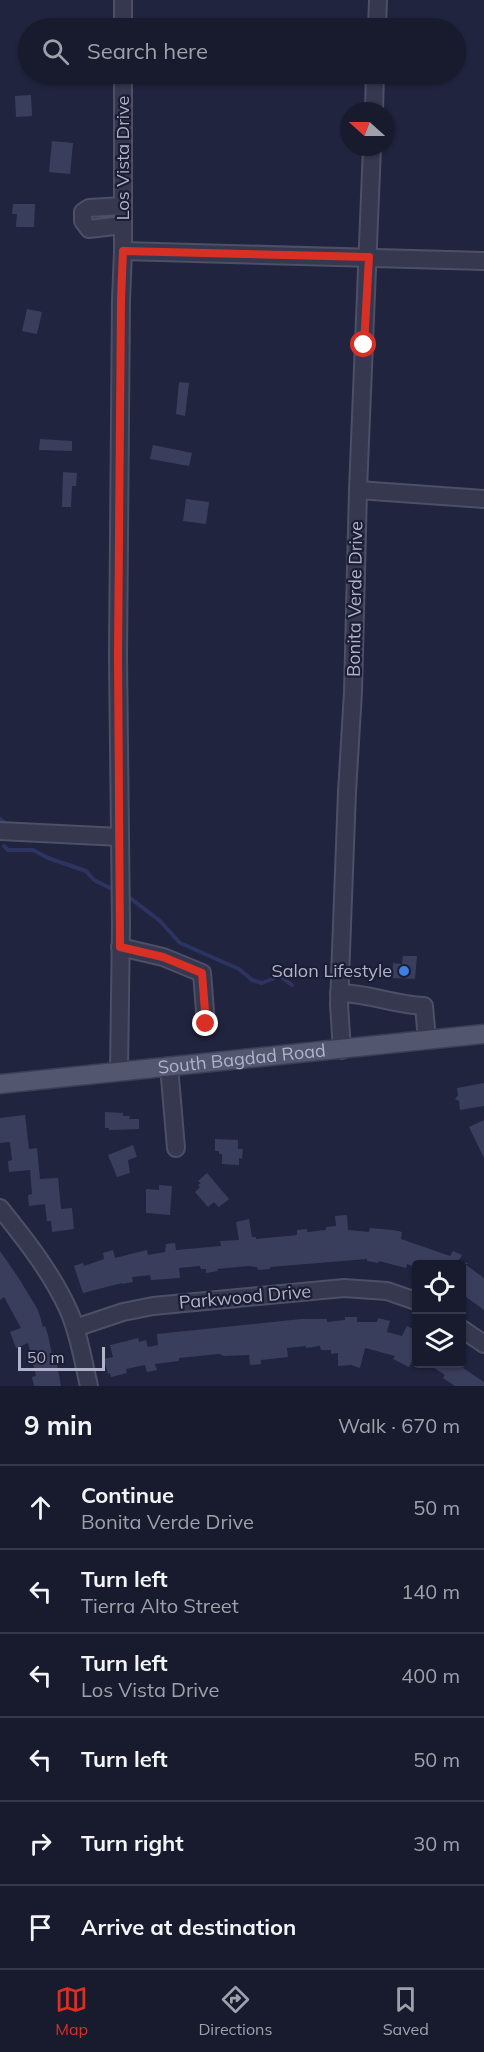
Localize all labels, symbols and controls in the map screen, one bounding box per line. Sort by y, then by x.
search box [18,18,466,84]
icon: search [39,35,72,68]
text: Search here [87,37,208,65]
street label: Los Vista Drive [111,96,134,220]
north arrow [340,102,394,156]
route start [350,331,376,357]
street label: Bonita Verde Drive [342,521,367,677]
place label: Salon Lifestyle [272,959,392,982]
marker: Salon Lifestyle [397,964,411,978]
route end [192,1010,218,1036]
street label: South Bagdad Road [157,1038,327,1079]
map controls [412,1260,466,1368]
button: locate [412,1260,466,1314]
street label: Parkwood Drive [178,1279,312,1314]
button: layers [412,1314,466,1368]
scale bar [18,1344,105,1372]
text: 50 m [27,1347,64,1367]
text: 9 min [24,1409,93,1442]
text: Walk · 670 m [338,1413,460,1438]
text: Continue [81,1481,174,1509]
icon: ahead [24,1491,57,1524]
text: 50 m [413,1495,460,1520]
text: Bonita Verde Drive [81,1509,254,1534]
text: Turn left [81,1565,168,1593]
icon: left [24,1575,57,1608]
text: 140 m [401,1579,460,1604]
text: Tierra Alto Street [81,1593,239,1618]
text: Turn left [81,1649,168,1677]
icon: left [24,1659,57,1692]
text: 400 m [401,1663,460,1688]
text: Los Vista Drive [81,1677,219,1702]
icon: left [24,1743,57,1776]
text: Turn left [81,1745,168,1773]
text: 50 m [413,1747,460,1772]
icon: right [24,1827,57,1860]
text: Turn right [81,1829,184,1857]
text: 30 m [413,1831,460,1856]
icon: arrive [24,1911,57,1944]
text: Arrive at destination [81,1913,296,1941]
tab: Map [55,1983,88,2039]
tab: Directions [198,1983,272,2039]
tab: Saved [383,1983,429,2039]

